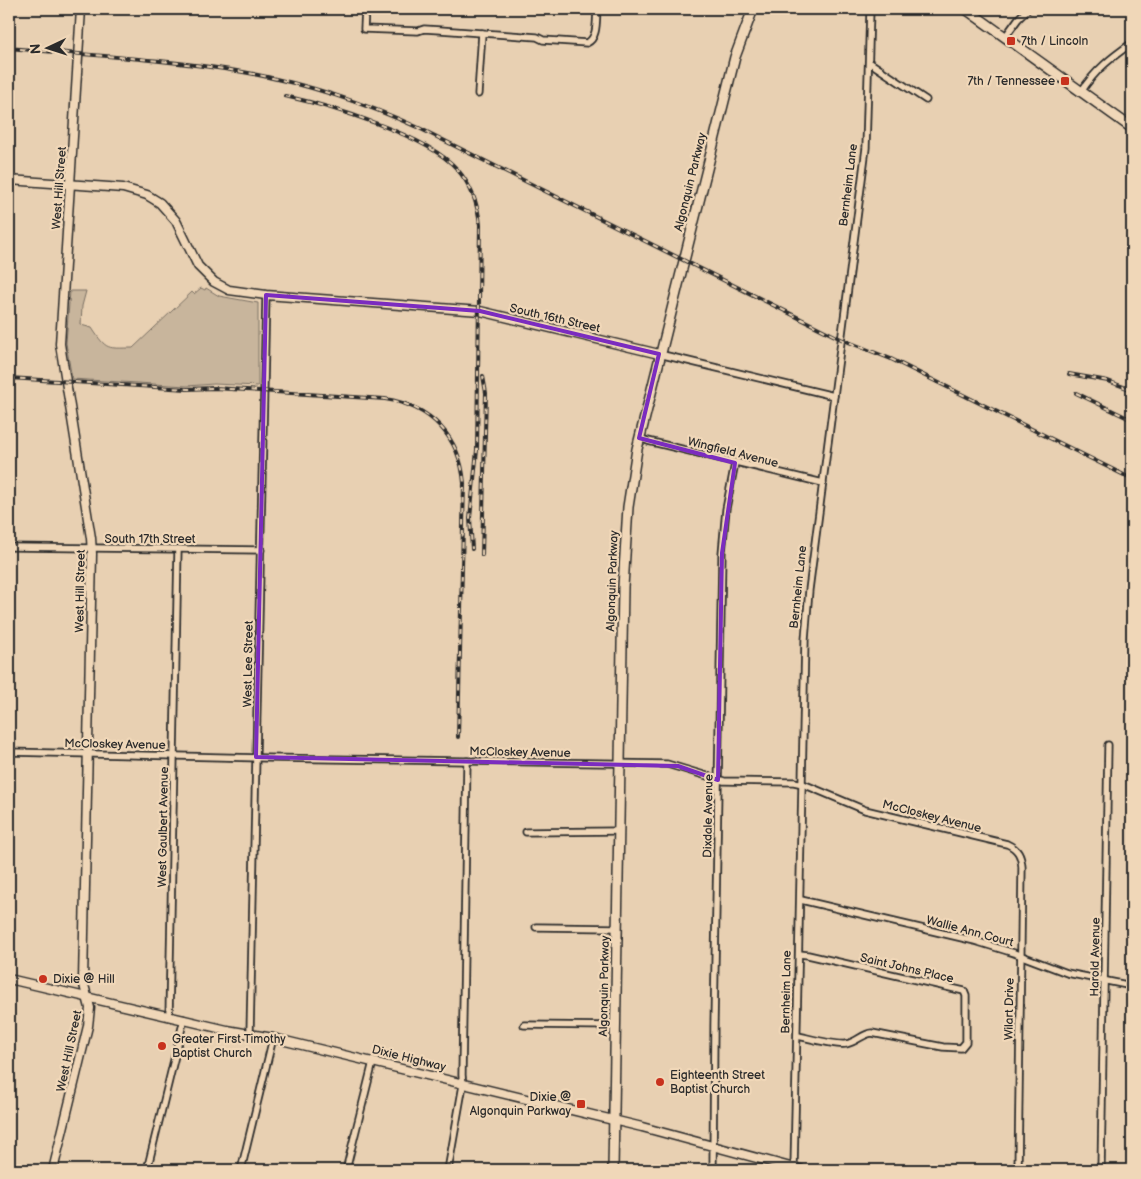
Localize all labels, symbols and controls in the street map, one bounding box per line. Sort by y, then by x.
north arrow [22,22,72,72]
place label: 7th / Lincoln [1021,34,1088,49]
marker: 7th / Lincoln [1005,35,1017,47]
text: N [27,43,44,55]
place label: 7th / Tennessee [967,74,1055,89]
marker: 7th / Tennessee [1059,75,1071,87]
street label: Algonquin Parkway [671,131,710,233]
street label: Bernheim Lane [836,143,861,227]
street label: West Hill Street [49,146,70,230]
street label: South 16th Street [508,301,602,336]
street label: Wingfield Avenue [686,434,780,471]
street label: Algonquin Parkway [603,530,622,632]
street label: South 17th Street [104,532,196,547]
street label: Bernheim Lane [787,545,810,629]
street label: West Hill Street [72,549,89,633]
street label: West Lee Street [240,620,257,708]
street label: McCloskey Avenue [64,736,166,753]
street label: McCloskey Avenue [469,744,571,761]
street label: West Gaulbert Avenue [155,766,172,888]
street label: Dixdale Avenue [700,774,717,858]
street label: McCloskey Avenue [881,797,983,836]
street label: Wallie Ann Court [925,913,1015,950]
street label: Harold Avenue [1087,917,1104,997]
street label: Algonquin Parkway [596,935,613,1037]
street label: Bernheim Lane [778,950,795,1034]
street label: Saint Johns Place [859,950,955,987]
place label: Dixie @ Hill [53,972,115,987]
marker: Dixie @ Hill [37,973,49,985]
street label: Wilart Drive [1001,978,1018,1040]
street label: West Hill Street [54,1009,86,1093]
place label: Greater First Timothy Baptist Church [172,1032,286,1061]
marker: Greater First Timothy Baptist Church [156,1040,168,1052]
street label: Dixie Highway [370,1042,448,1075]
place label: Eighteenth Street Baptist Church [670,1068,765,1097]
marker: Eighteenth Street Baptist Church [654,1076,666,1088]
place label: Dixie @ Algonquin Parkway [470,1090,572,1119]
marker: Dixie @ Algonquin Parkway [575,1098,587,1110]

